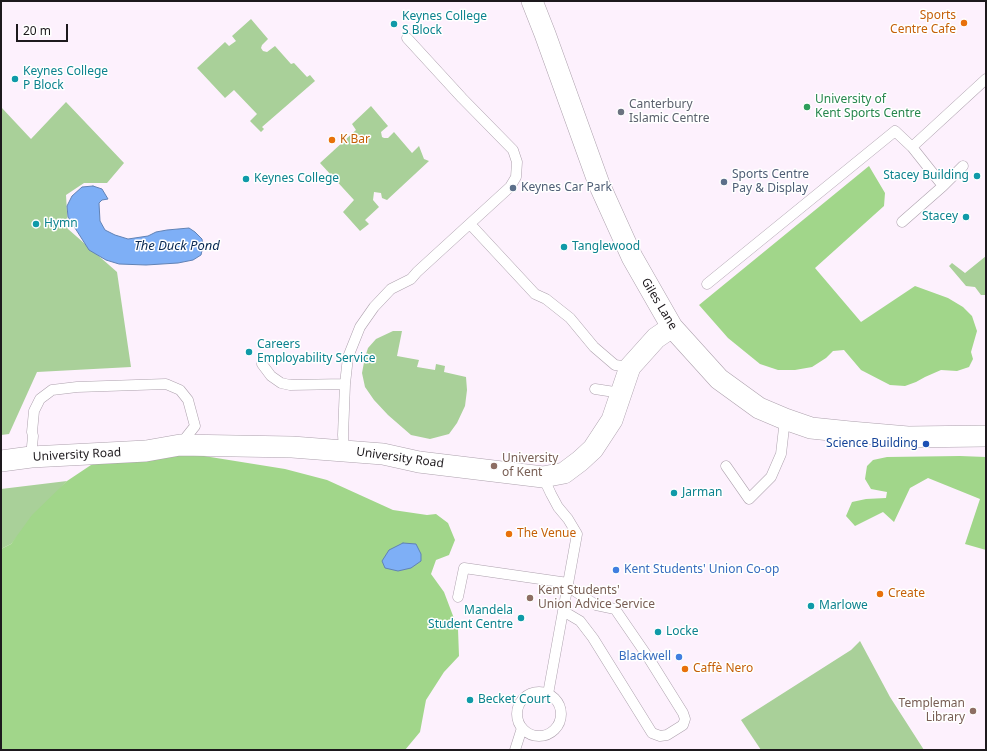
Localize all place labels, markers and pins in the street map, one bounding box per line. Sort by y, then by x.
place label: Sports Centre Cafe [890,9,956,37]
place label: Keynes College S Block [402,10,487,38]
marker: Sports Centre Cafe [959,18,969,28]
marker: Keynes College S Block [389,19,399,29]
place label: Keynes College P Block [23,65,108,93]
marker: Keynes College P Block [10,74,20,84]
place label: University of Kent Sports Centre [815,93,921,121]
place label: Canterbury Islamic Centre [629,98,709,126]
marker: University of Kent Sports Centre [802,102,812,112]
marker: Canterbury Islamic Centre [616,107,626,117]
place label: K Bar [340,133,370,147]
marker: K Bar [327,135,337,145]
place label: Sports Centre Pay & Display [732,168,809,196]
place label: Stacey Building [883,169,969,183]
marker: Stacey Building [972,171,982,181]
place label: Keynes College [254,172,339,186]
marker: Keynes College [241,174,251,184]
marker: Sports Centre Pay & Display [719,177,729,187]
place label: Keynes Car Park [521,181,612,195]
marker: Keynes Car Park [508,183,518,193]
place label: Stacey [922,210,958,224]
marker: Stacey [961,212,971,222]
place label: Hymn [44,217,78,231]
marker: Hymn [31,219,41,229]
place label: Tanglewood [572,240,640,254]
marker: Tanglewood [559,242,569,252]
place label: Careers Employability Service [257,338,376,366]
marker: Careers Employability Service [244,347,254,357]
place label: Science Building [826,437,918,451]
marker: Science Building [921,439,931,449]
place label: University of Kent [502,452,558,480]
marker: University of Kent [489,461,499,471]
place label: Jarman [682,486,722,500]
marker: Jarman [669,488,679,498]
place label: The Venue [517,527,576,541]
marker: The Venue [504,529,514,539]
place label: Kent Students' Union Co-op [624,563,779,577]
marker: Kent Students' Union Co-op [611,565,621,575]
place label: Kent Students' Union Advice Service [538,584,655,612]
place label: Create [888,587,925,601]
marker: Create [875,589,885,599]
marker: Kent Students' Union Advice Service [525,593,535,603]
place label: Marlowe [819,599,868,613]
marker: Marlowe [806,601,816,611]
place label: Mandela Student Centre [428,604,513,632]
marker: Mandela Student Centre [516,613,526,623]
place label: Locke [666,625,698,639]
marker: Locke [653,627,663,637]
place label: Blackwell [619,650,671,664]
marker: Blackwell [674,652,684,662]
place label: Caffè Nero [693,662,753,676]
marker: Caffè Nero [680,664,690,674]
place label: Becket Court [478,693,551,707]
marker: Becket Court [465,695,475,705]
place label: Templeman Library [899,697,965,725]
marker: Templeman Library [968,706,978,716]

